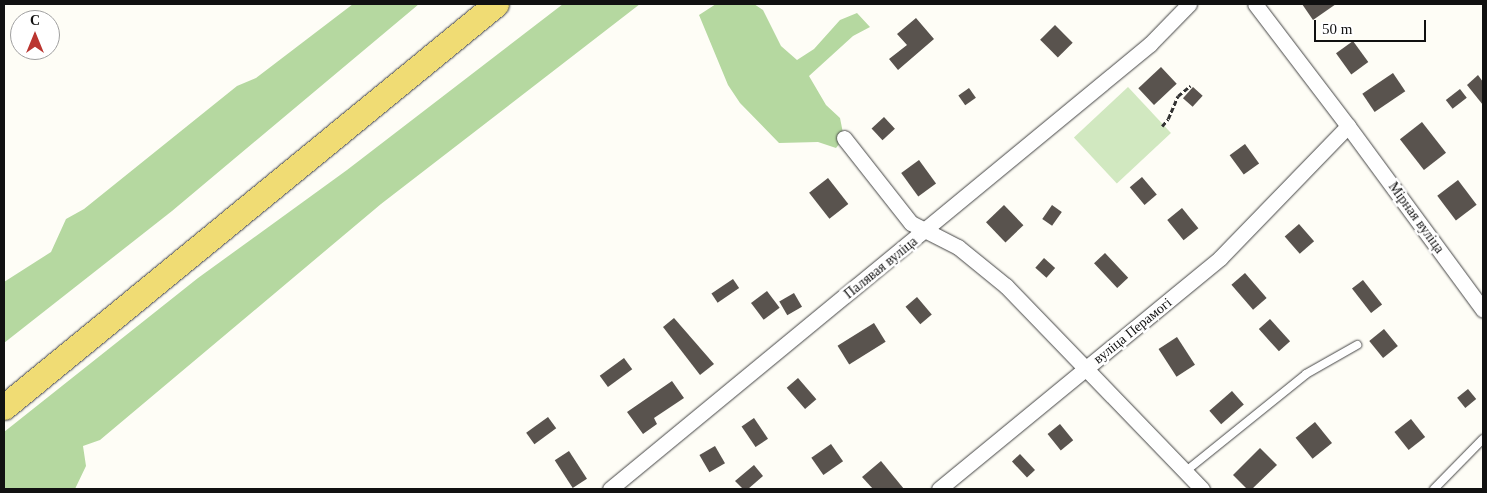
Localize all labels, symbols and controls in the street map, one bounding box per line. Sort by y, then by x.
north arrow [10,10,60,60]
scale bar [1317,10,1430,42]
text: С [30,13,40,28]
text: 50 m [1322,21,1352,37]
street label: Мірная вуліца [1384,179,1448,257]
street label: Палявая вуліца [841,233,921,303]
street label: вуліца Перамогі [1091,294,1175,368]

